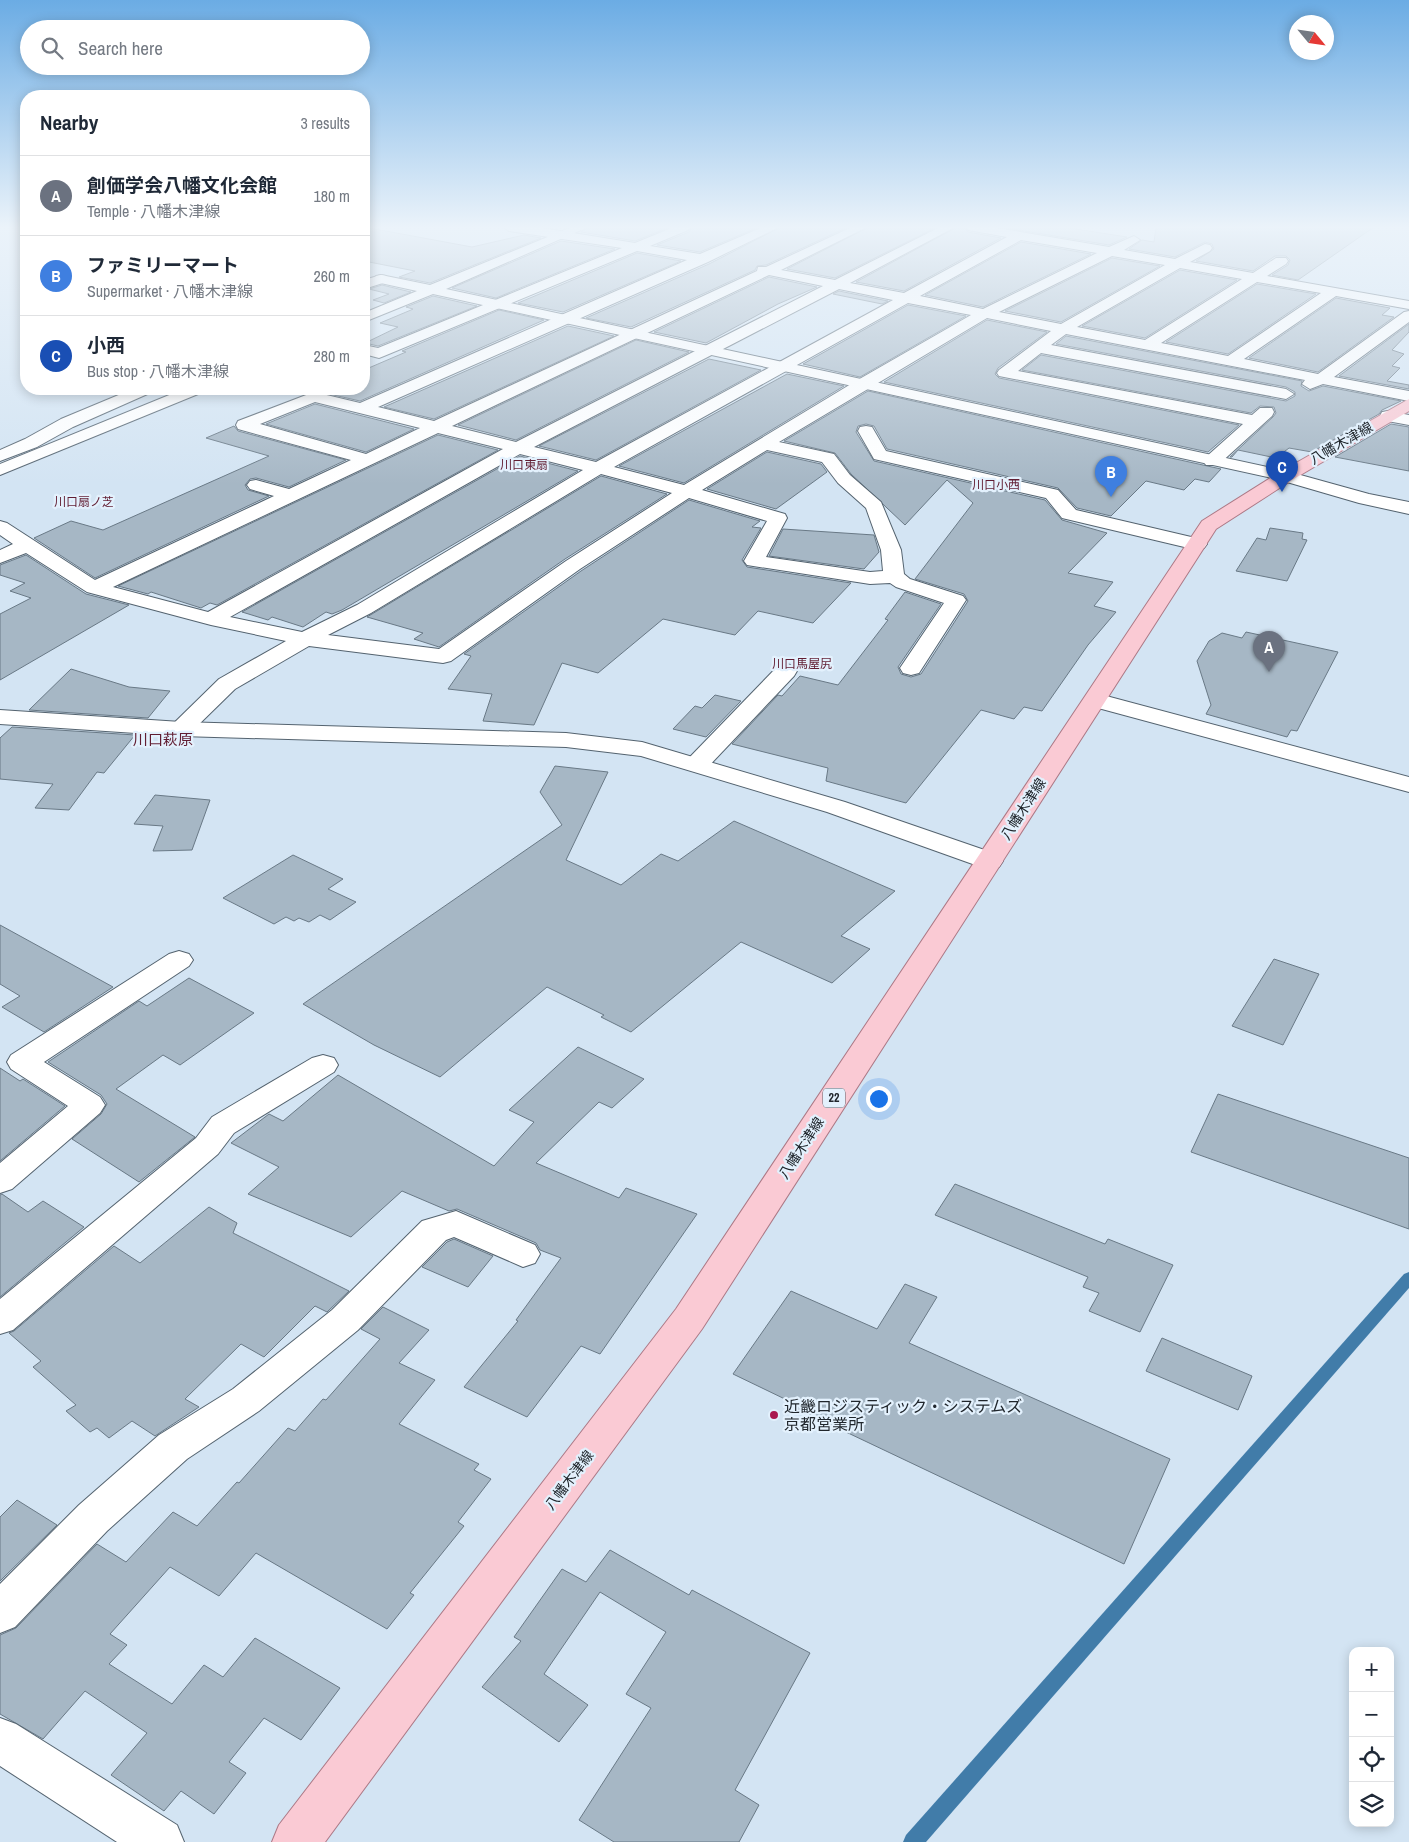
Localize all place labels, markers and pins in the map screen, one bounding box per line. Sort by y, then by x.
pin: C [1266,451,1298,492]
pin: B [1095,456,1127,497]
pin: A [1253,631,1285,672]
place label: 近畿ロジスティック・システムズ 京都営業所 [784,1395,1022,1435]
marker: 近畿ロジスティック・システムズ 京都営業所 [768,1409,780,1421]

